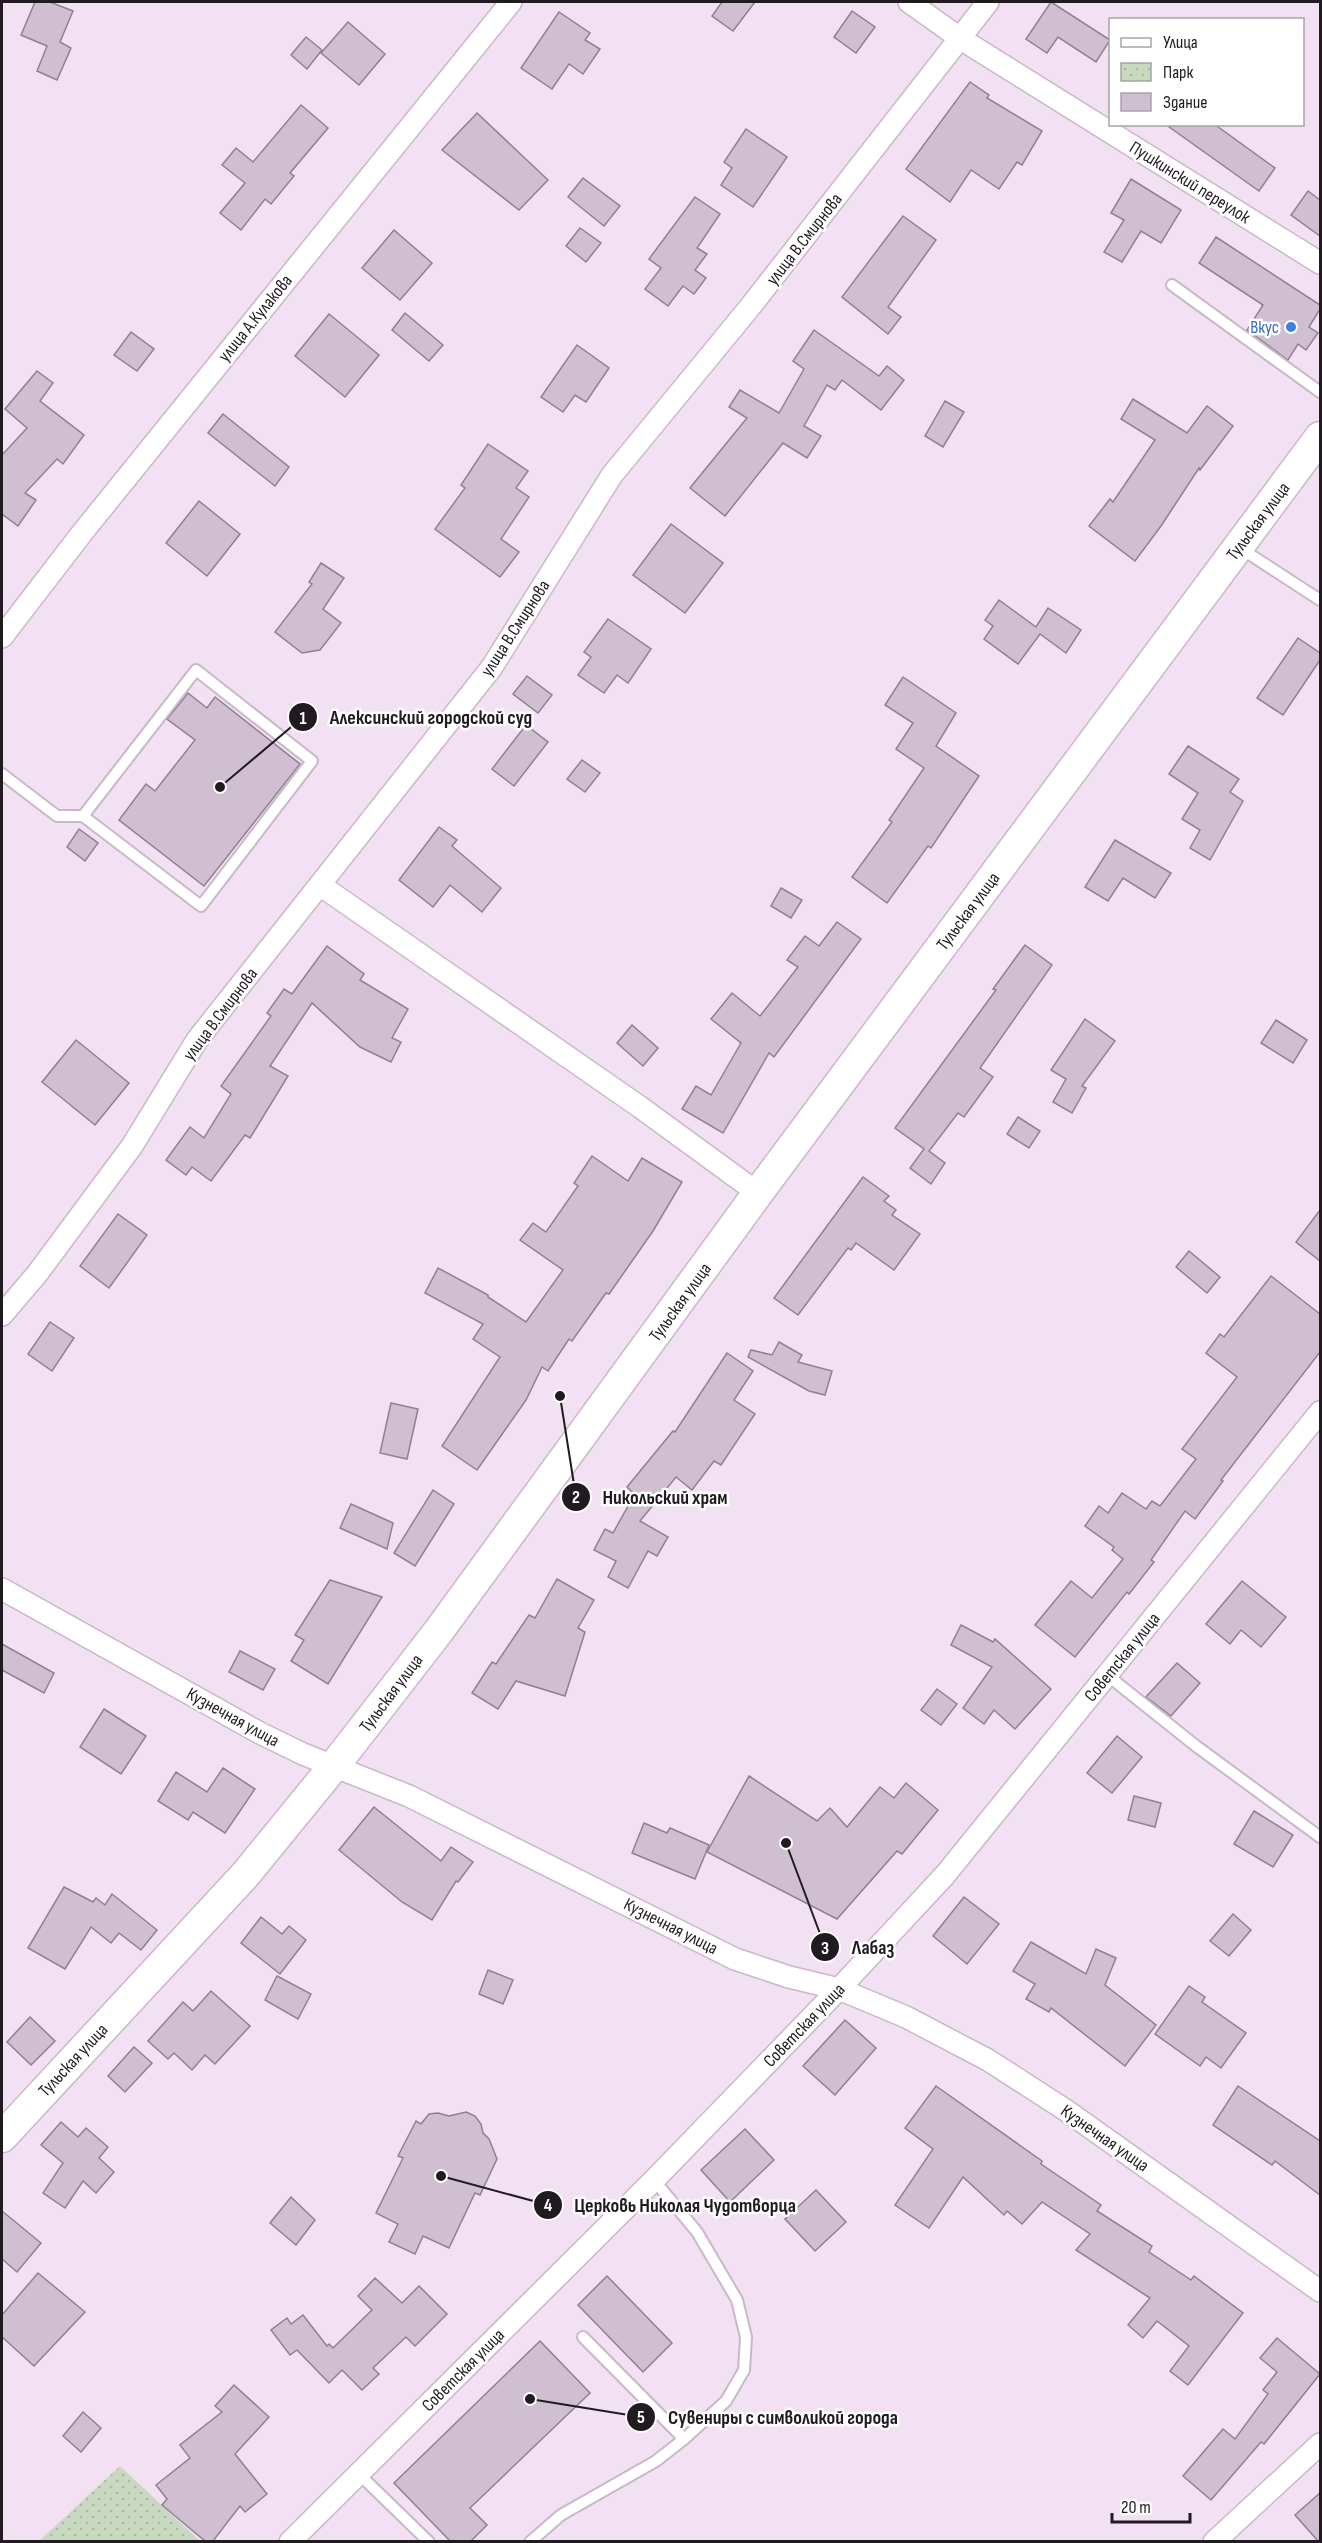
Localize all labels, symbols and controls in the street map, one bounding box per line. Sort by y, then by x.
legend [1109,18,1304,126]
text: Улица [1163,32,1198,53]
text: Парк [1163,62,1194,83]
text: Здание [1163,92,1208,113]
street label: Пушкинский переулок [1126,137,1254,228]
street label: улица В.Смирнова [762,189,847,289]
street label: улица А.Кулакова [214,271,297,366]
place label: Вкус [1250,317,1279,338]
marker: Вкус [1284,320,1298,334]
street label: Тульская улица [1222,478,1295,564]
street label: улица В.Смирнова [476,576,554,680]
callout: Алексинский городской суд [288,698,544,736]
text: Алексинский городской суд [329,706,532,730]
text: 1 [299,708,307,729]
street label: Тульская улица [932,868,1005,954]
street label: улица В.Смирнова [179,964,262,1065]
street label: Тульская улица [645,1259,716,1346]
callout: Никольский храм [561,1478,740,1516]
text: Никольский храм [602,1486,728,1510]
text: 2 [572,1487,580,1508]
street label: Советская улица [1080,1609,1165,1706]
street label: Тульская улица [355,1650,428,1736]
street label: Кузнечная улица [183,1683,283,1752]
street label: Кузнечная улица [620,1894,721,1959]
callout: Лабаз [810,1928,906,1966]
text: Лабаз [851,1936,894,1960]
text: 3 [821,1938,829,1959]
street label: Советская улица [759,1979,850,2072]
street label: Тульская улица [34,2019,112,2101]
street label: Кузнечная улица [1057,2100,1153,2176]
callout: Церковь Николая Чудотворца [533,2186,808,2224]
text: Церковь Николая Чудотворца [574,2194,796,2218]
text: 4 [544,2195,553,2216]
street label: Советская улица [418,2325,509,2416]
callout: Сувениры с символикой города [626,2398,909,2436]
text: Сувениры с символикой города [668,2406,898,2430]
text: 5 [637,2407,645,2428]
scale bar [1112,2486,1190,2524]
text: 20 m [1121,2497,1151,2518]

